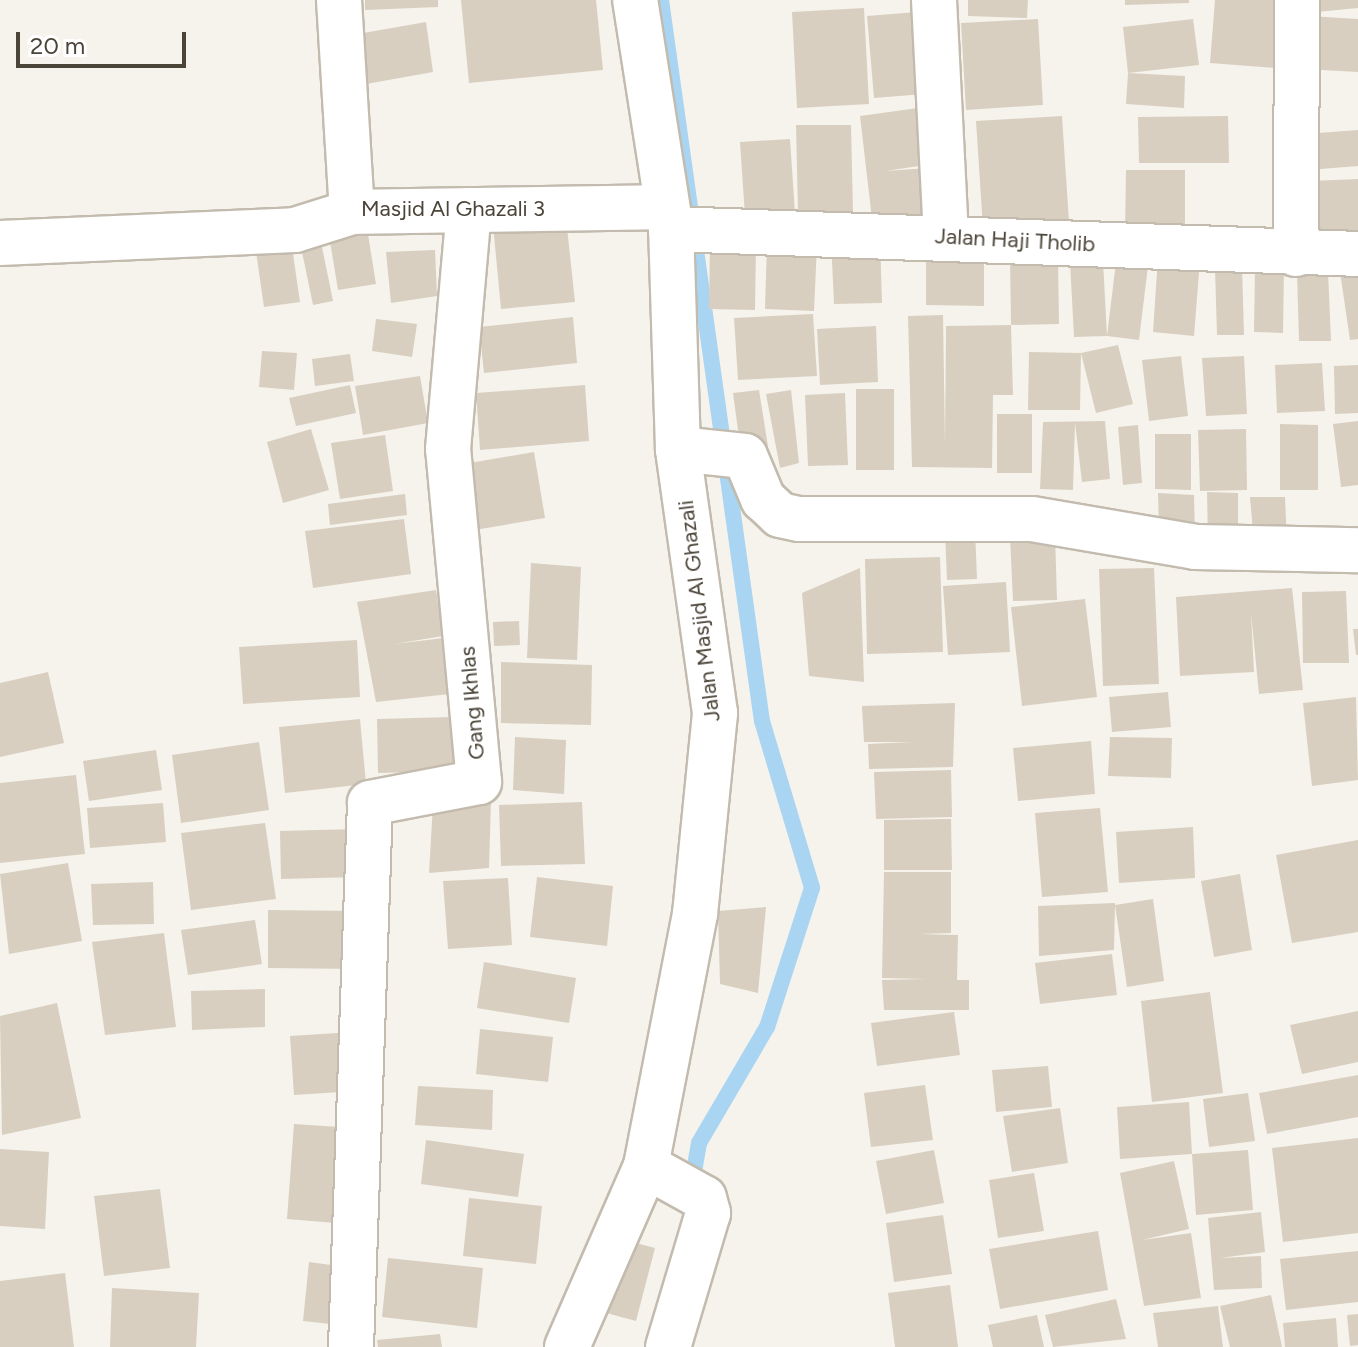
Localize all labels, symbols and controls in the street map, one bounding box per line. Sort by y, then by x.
scale bar [20,16,190,66]
text: 20 m [30,31,85,60]
street label: Masjid Al Ghazali 3 [361,196,545,222]
street label: Jalan Haji Tholib [934,223,1096,257]
street label: Jalan Masjid Al Ghazali [672,499,726,723]
street label: Gang Ikhlas [454,645,490,761]

